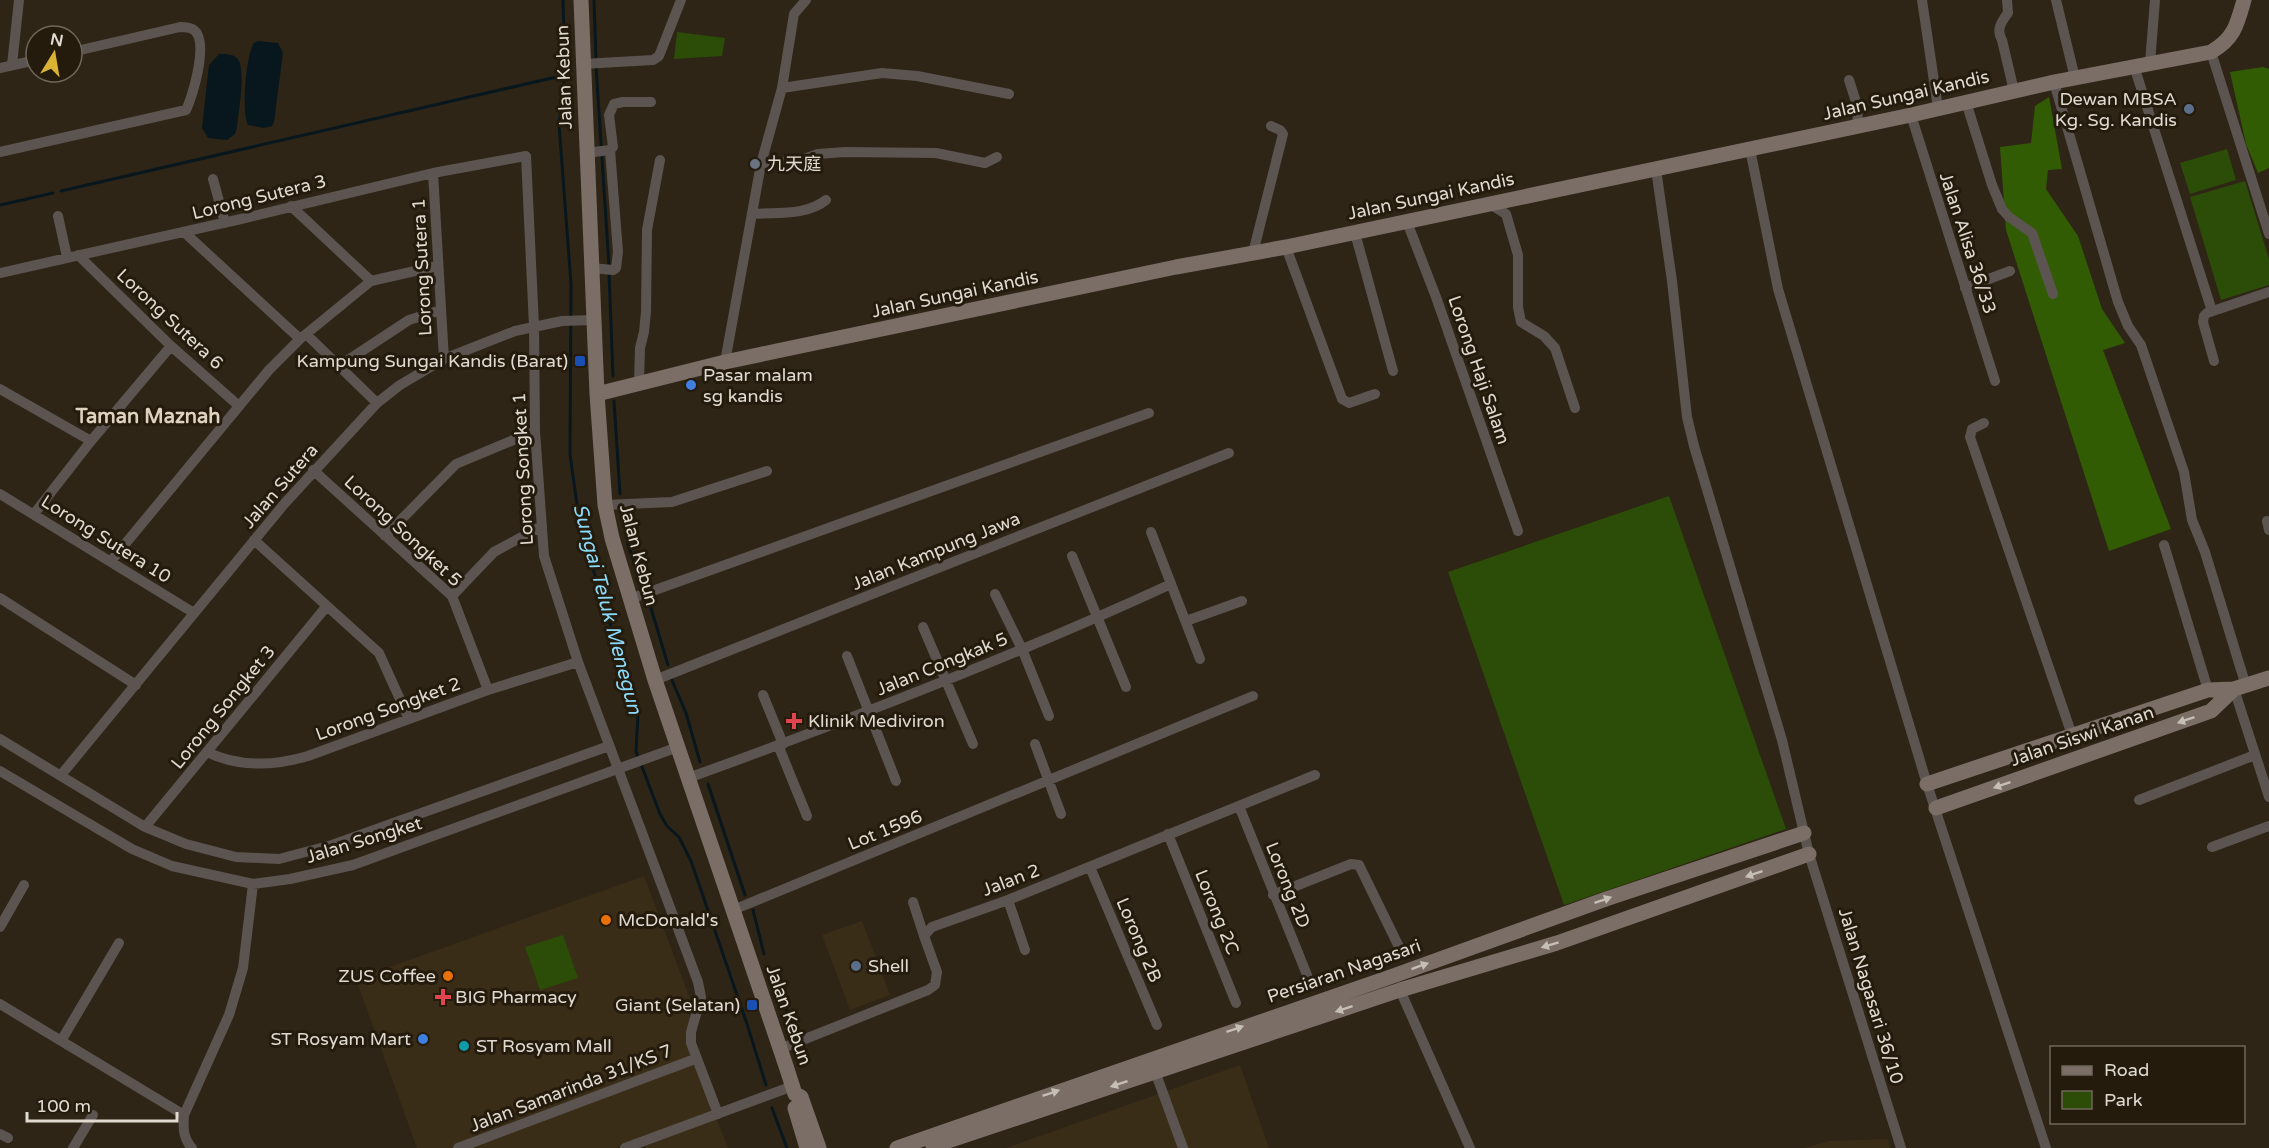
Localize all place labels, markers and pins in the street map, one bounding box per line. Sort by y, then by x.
place label: Dewan MBSA Kg. Sg. Kandis [2055,88,2177,131]
marker: Dewan MBSA Kg. Sg. Kandis [2182,102,2196,116]
place label: 九天庭 [767,153,821,175]
marker: 九天庭 [748,157,762,171]
place label: Kampung Sungai Kandis (Barat) [297,350,568,372]
marker: Kampung Sungai Kandis (Barat) [573,354,587,368]
place label: Pasar malam sg kandis [703,364,813,407]
marker: Pasar malam sg kandis [684,378,698,392]
place label: Klinik Mediviron [808,710,945,732]
marker: Klinik Mediviron [785,712,803,730]
place label: McDonald's [618,909,718,931]
marker: McDonald's [599,913,613,927]
place label: Shell [868,955,909,977]
marker: Shell [849,959,863,973]
place label: ZUS Coffee [338,965,436,987]
marker: ZUS Coffee [441,969,455,983]
place label: BIG Pharmacy [455,986,577,1008]
marker: BIG Pharmacy [436,990,450,1004]
place label: Giant (Selatan) [615,994,740,1016]
marker: Giant (Selatan) [745,998,759,1012]
place label: ST Rosyam Mart [270,1028,411,1050]
marker: ST Rosyam Mart [416,1032,430,1046]
place label: ST Rosyam Mall [476,1035,612,1057]
marker: ST Rosyam Mall [457,1039,471,1053]

